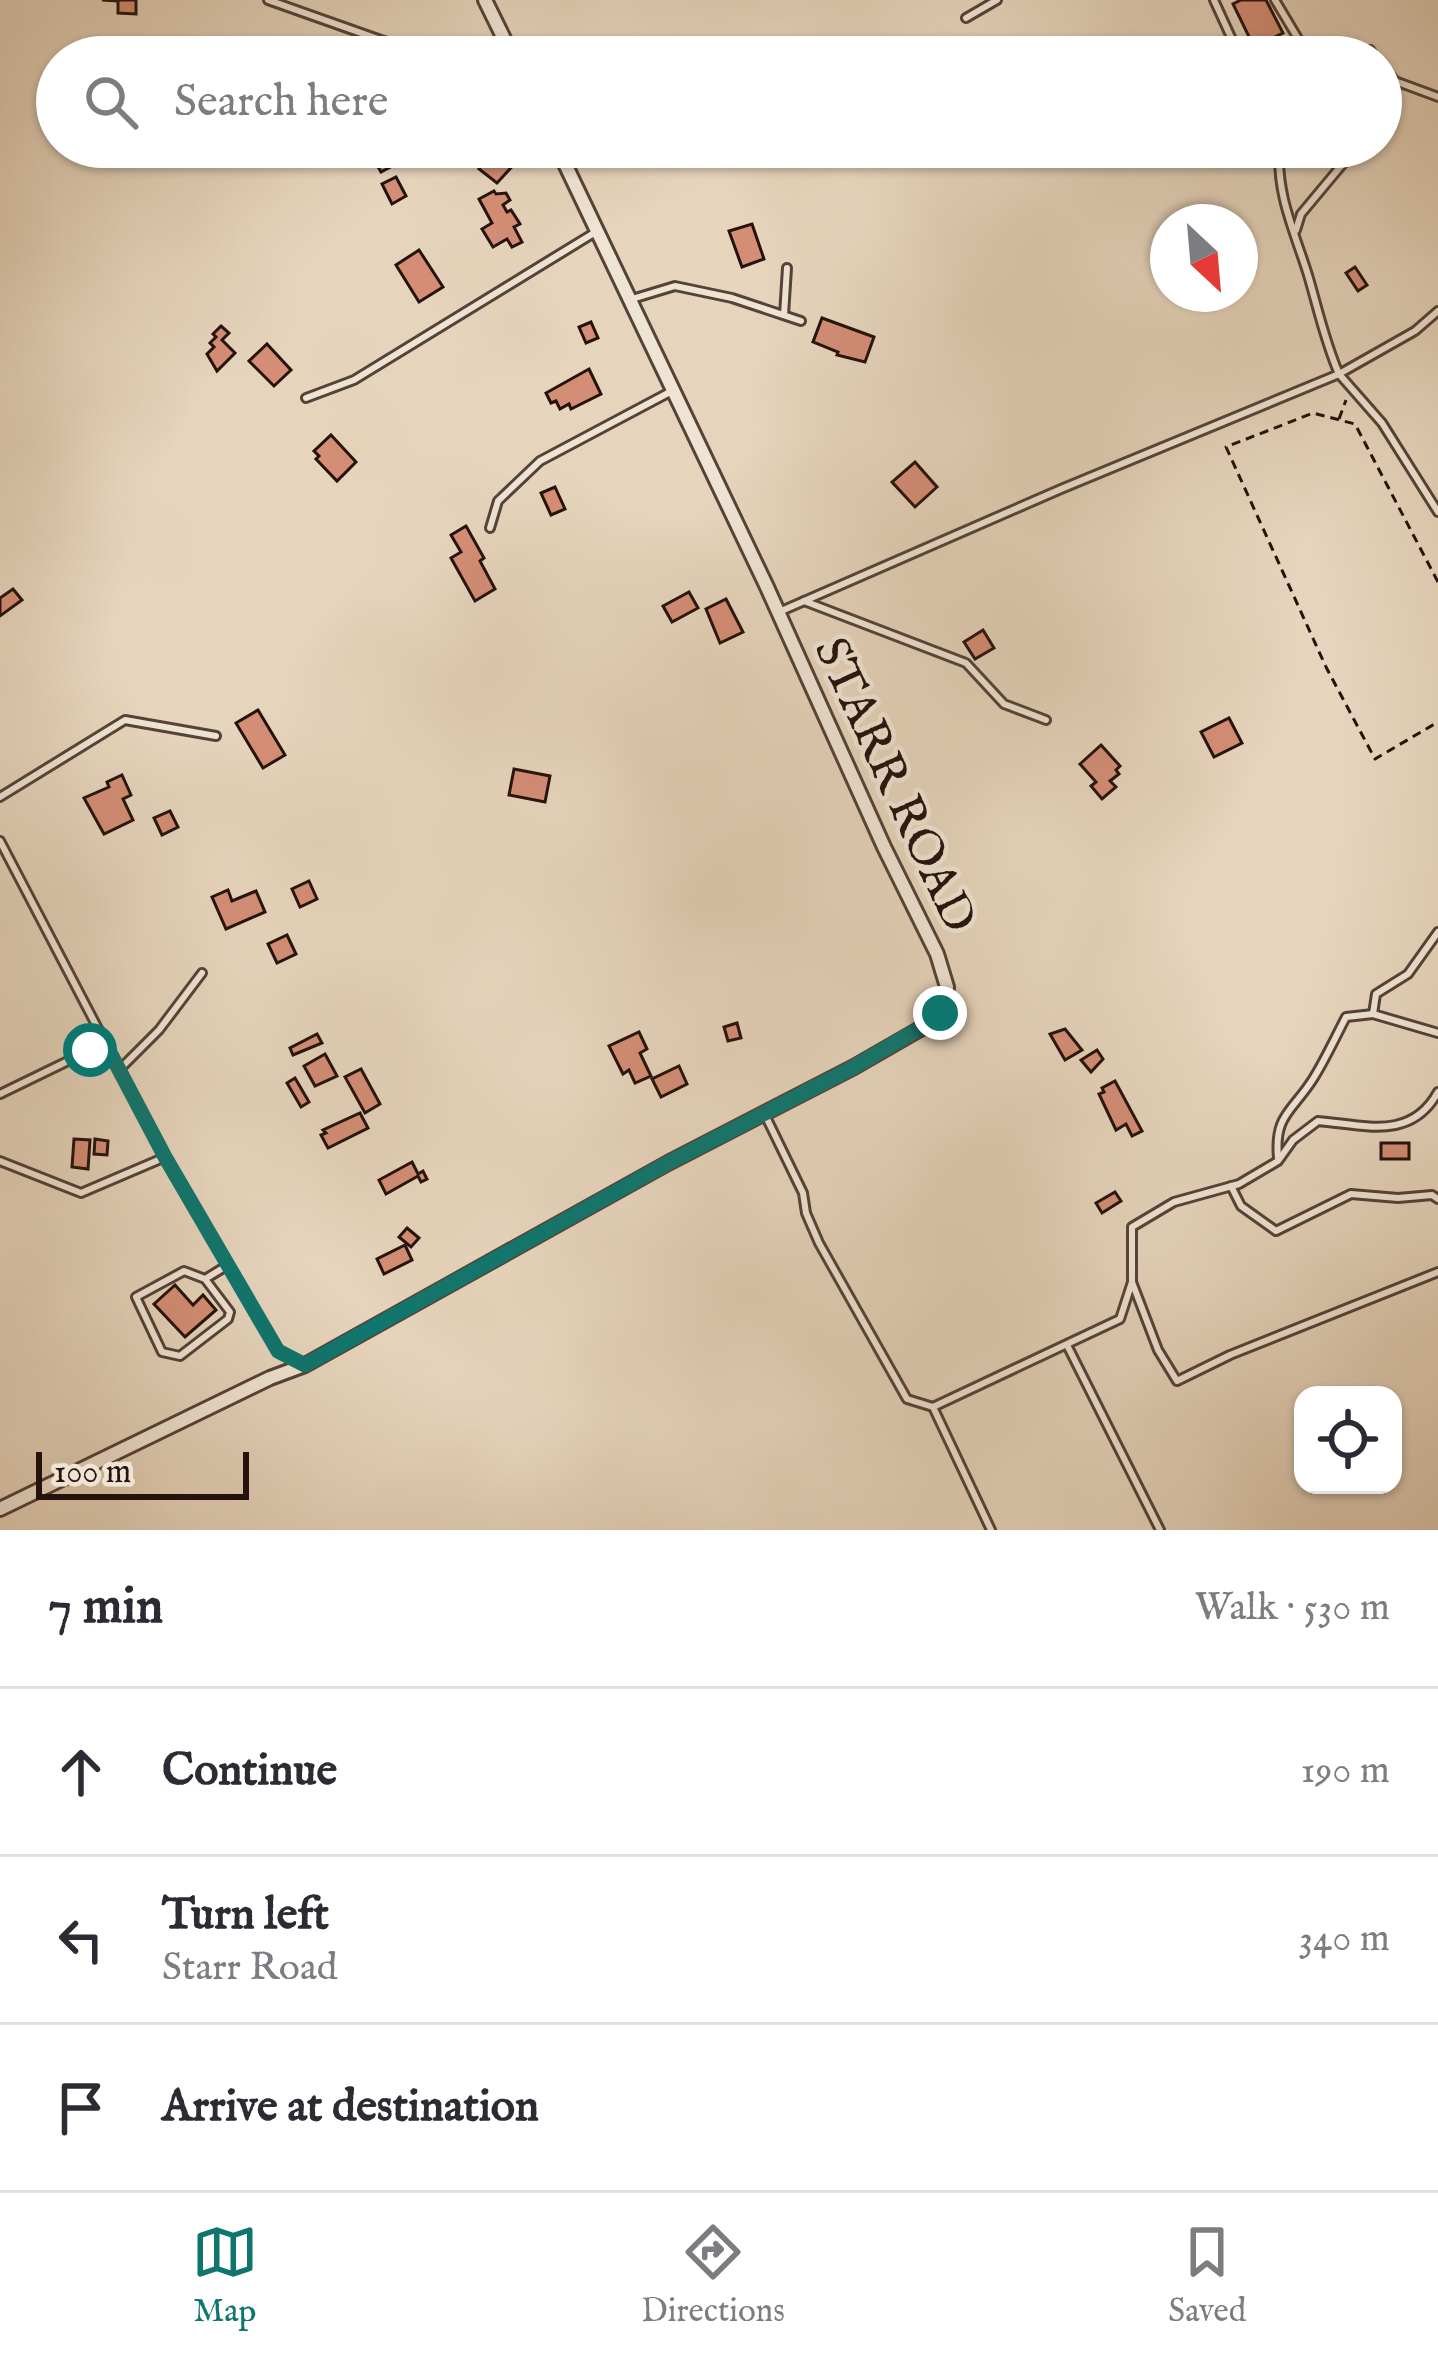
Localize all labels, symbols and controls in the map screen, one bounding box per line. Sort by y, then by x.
search box [36,36,1402,168]
icon: search [78,69,144,135]
text: Search here [174,74,388,131]
north arrow [1150,204,1258,312]
street label: STARR ROAD [799,628,988,943]
route end [913,986,967,1040]
route start [63,1023,117,1077]
map controls [1294,1386,1402,1494]
button: locate [1294,1386,1402,1494]
scale bar [36,1446,249,1499]
text: 100 m [54,1452,131,1494]
text: 7 min [48,1576,163,1641]
text: Walk · 530 m [1195,1584,1390,1633]
icon: ahead [48,1739,114,1805]
text: Continue [162,1743,337,1800]
text: 190 m [1301,1747,1390,1796]
text: Turn left [162,1887,329,1944]
icon: left [48,1907,114,1973]
text: 340 m [1299,1915,1390,1964]
text: Starr Road [162,1944,338,1993]
icon: arrive [48,2075,114,2141]
text: Arrive at destination [162,2079,539,2136]
tab: Map [192,2219,258,2333]
tab: Directions [641,2219,785,2333]
tab: Saved [1168,2219,1246,2333]

